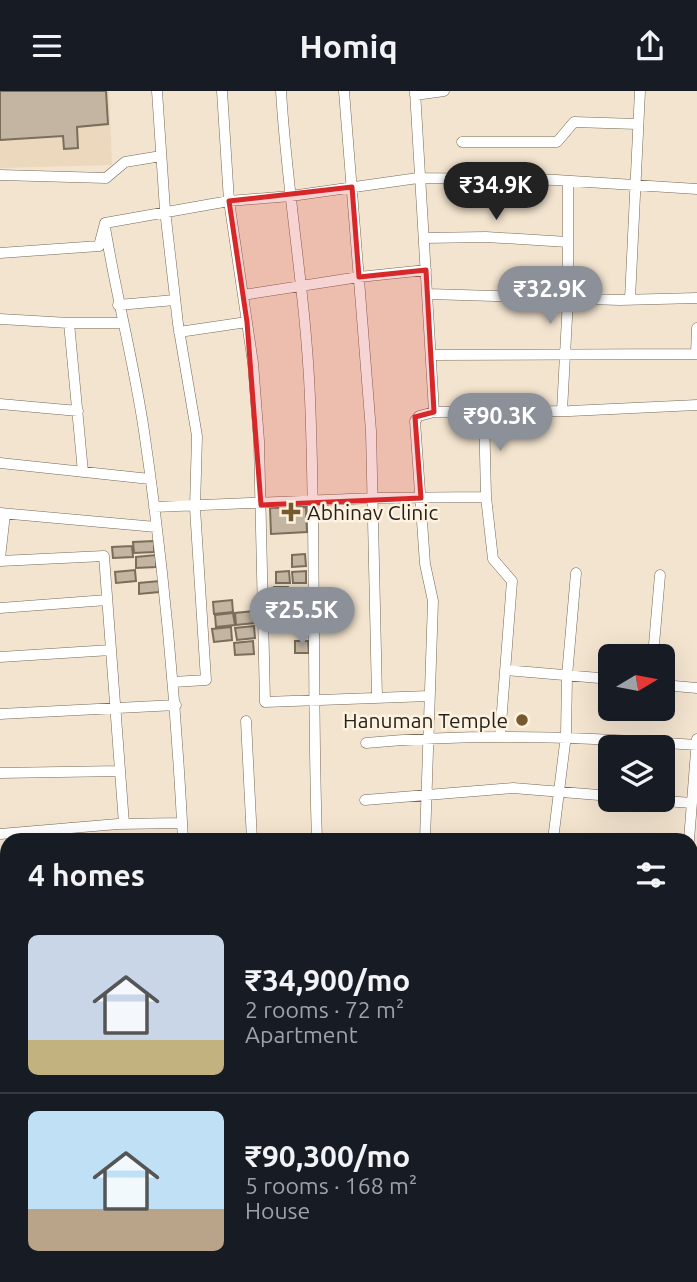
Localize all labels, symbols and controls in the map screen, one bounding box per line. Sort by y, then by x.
icon: menu [28,27,66,65]
icon: share [631,27,669,65]
text: Homiq [299,28,398,64]
pin: ₹34.9K [439,163,553,222]
text: ₹34.9K [460,172,532,197]
pin: ₹32.9K [493,267,607,326]
text: ₹32.9K [514,276,586,301]
pin: ₹90.3K [443,393,557,453]
text: ₹90.3K [464,403,536,428]
place label: Abhinav Clinic [307,500,438,524]
marker: Abhinav Clinic [281,502,301,522]
pin: ₹25.5K [245,587,359,647]
text: ₹25.5K [266,597,338,622]
north arrow [598,644,676,721]
map controls [598,644,675,812]
place label: Hanuman Temple [343,708,508,732]
marker: Hanuman Temple [514,712,530,728]
button: layers [598,735,675,812]
icon: filters [632,856,670,894]
text: 4 homes [28,858,145,892]
icon: home [84,963,168,1047]
text: ₹34,900/mo [245,963,410,997]
text: 2 rooms · 72 m² [245,997,404,1022]
text: Apartment [245,1022,358,1047]
icon: home [84,1139,168,1223]
text: ₹90,300/mo [245,1139,410,1173]
text: 5 rooms · 168 m² [245,1173,417,1198]
text: House [245,1198,310,1223]

